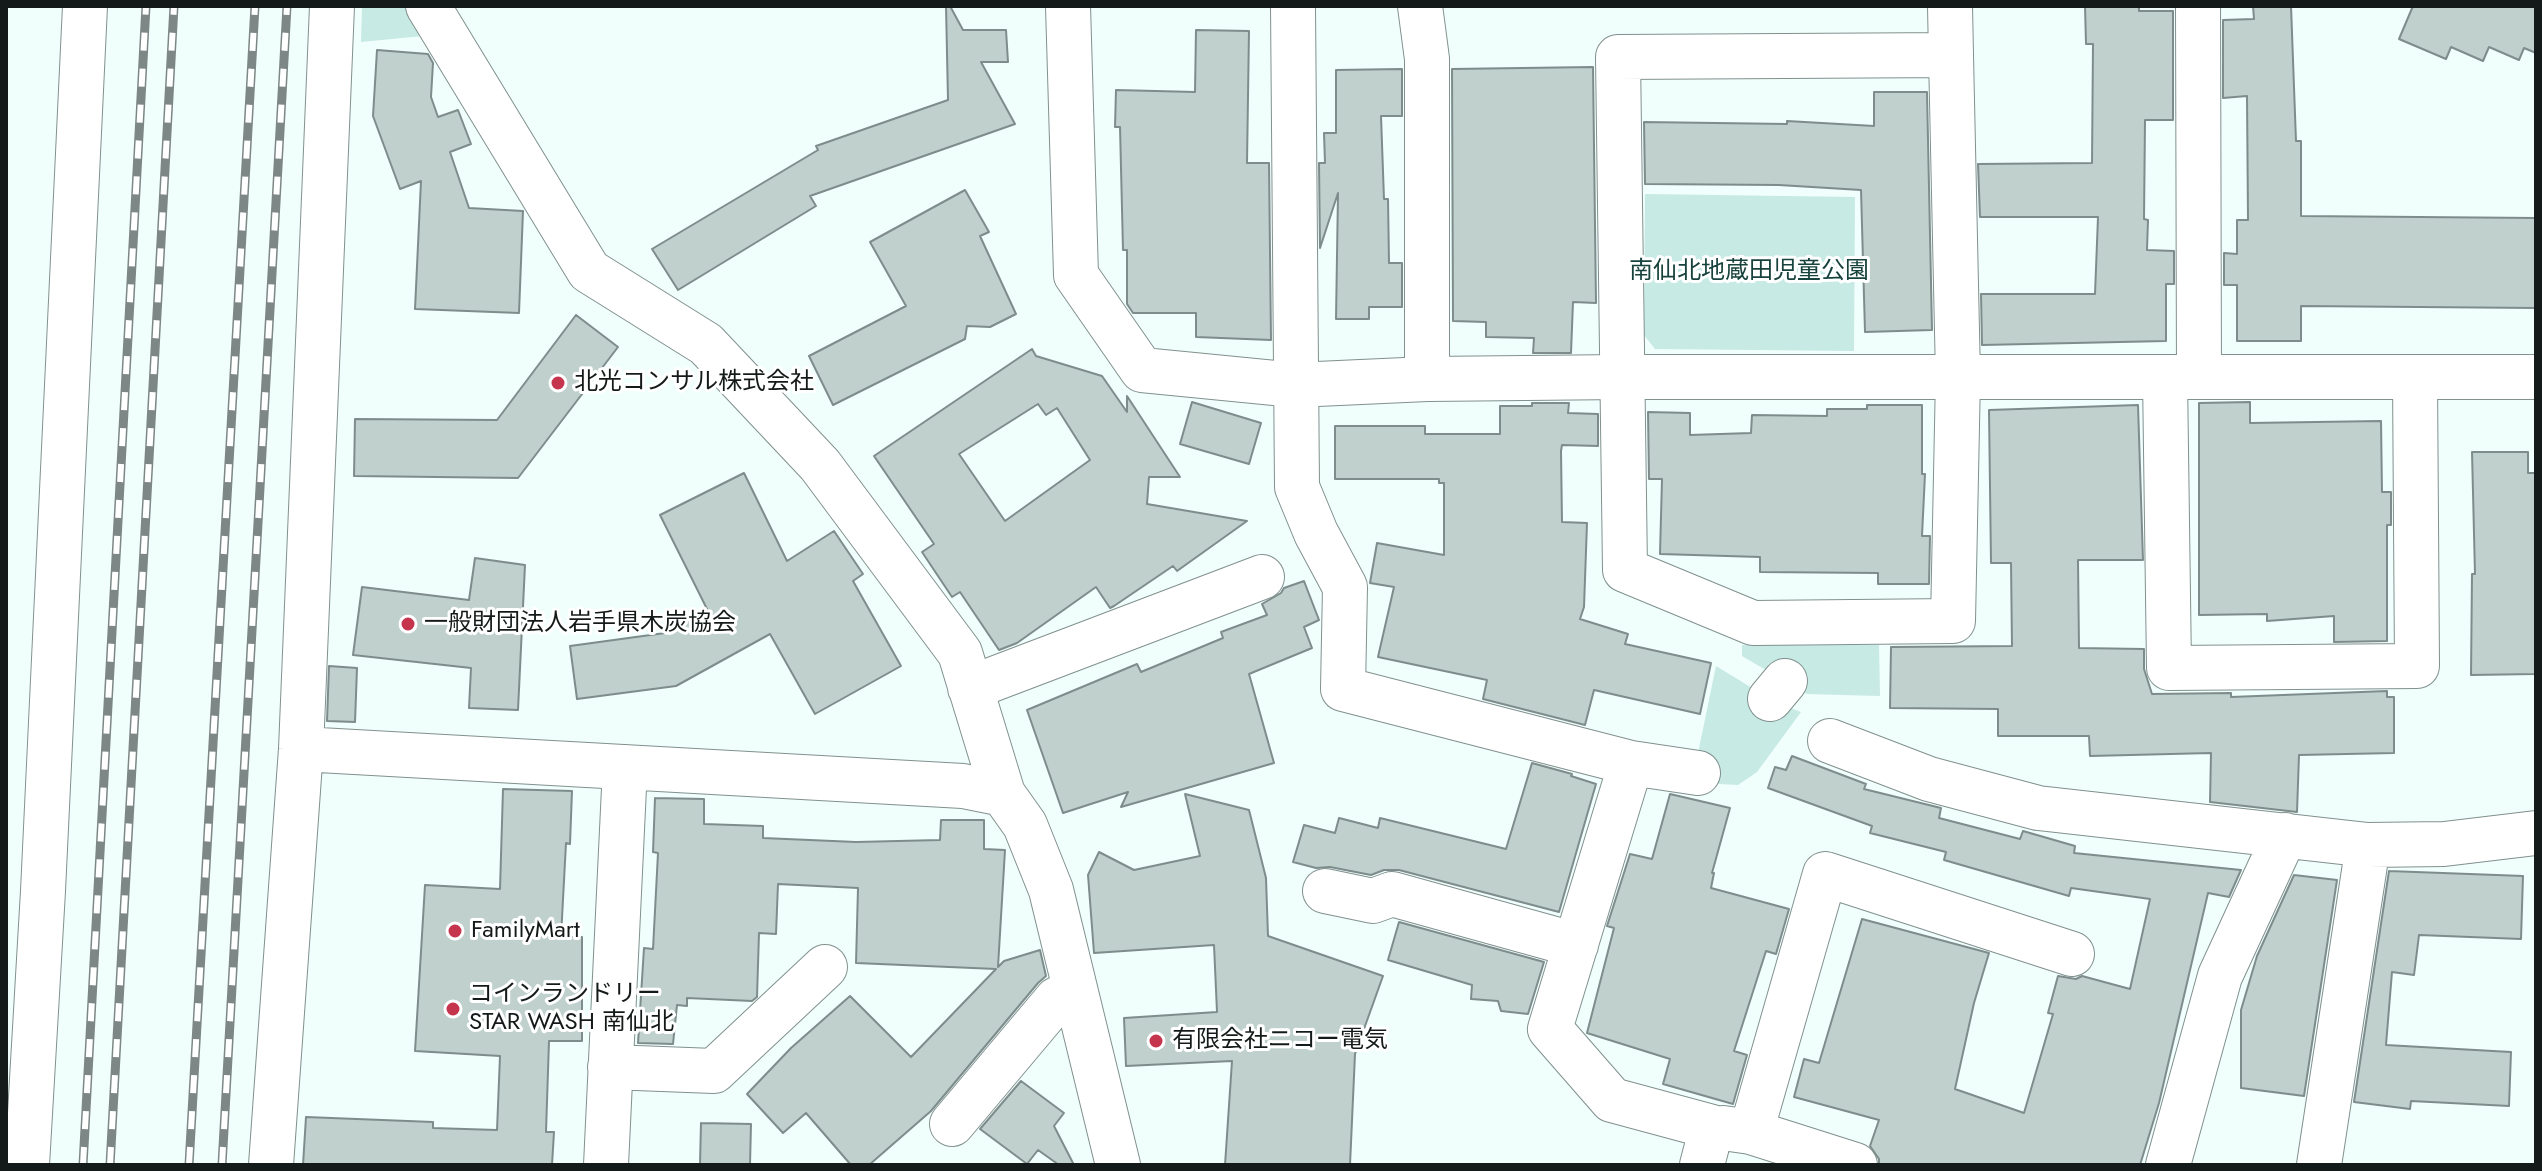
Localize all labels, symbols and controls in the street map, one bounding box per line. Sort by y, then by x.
park label: 南仙北地蔵田児童公園 [1629,258,1869,286]
place label: 北光コンサル株式会社 [574,369,814,397]
marker: 北光コンサル株式会社 [549,374,567,392]
place label: 一般財団法人岩手県木炭協会 [424,610,736,638]
marker: 一般財団法人岩手県木炭協会 [399,615,417,633]
place label: FamilyMart [471,917,580,945]
marker: FamilyMart [446,922,464,940]
place label: コインランドリー STAR WASH 南仙北 [469,981,674,1037]
marker: コインランドリー STAR WASH 南仙北 [444,1000,462,1018]
place label: 有限会社ニコー電気 [1172,1027,1388,1055]
marker: 有限会社ニコー電気 [1147,1032,1165,1050]

